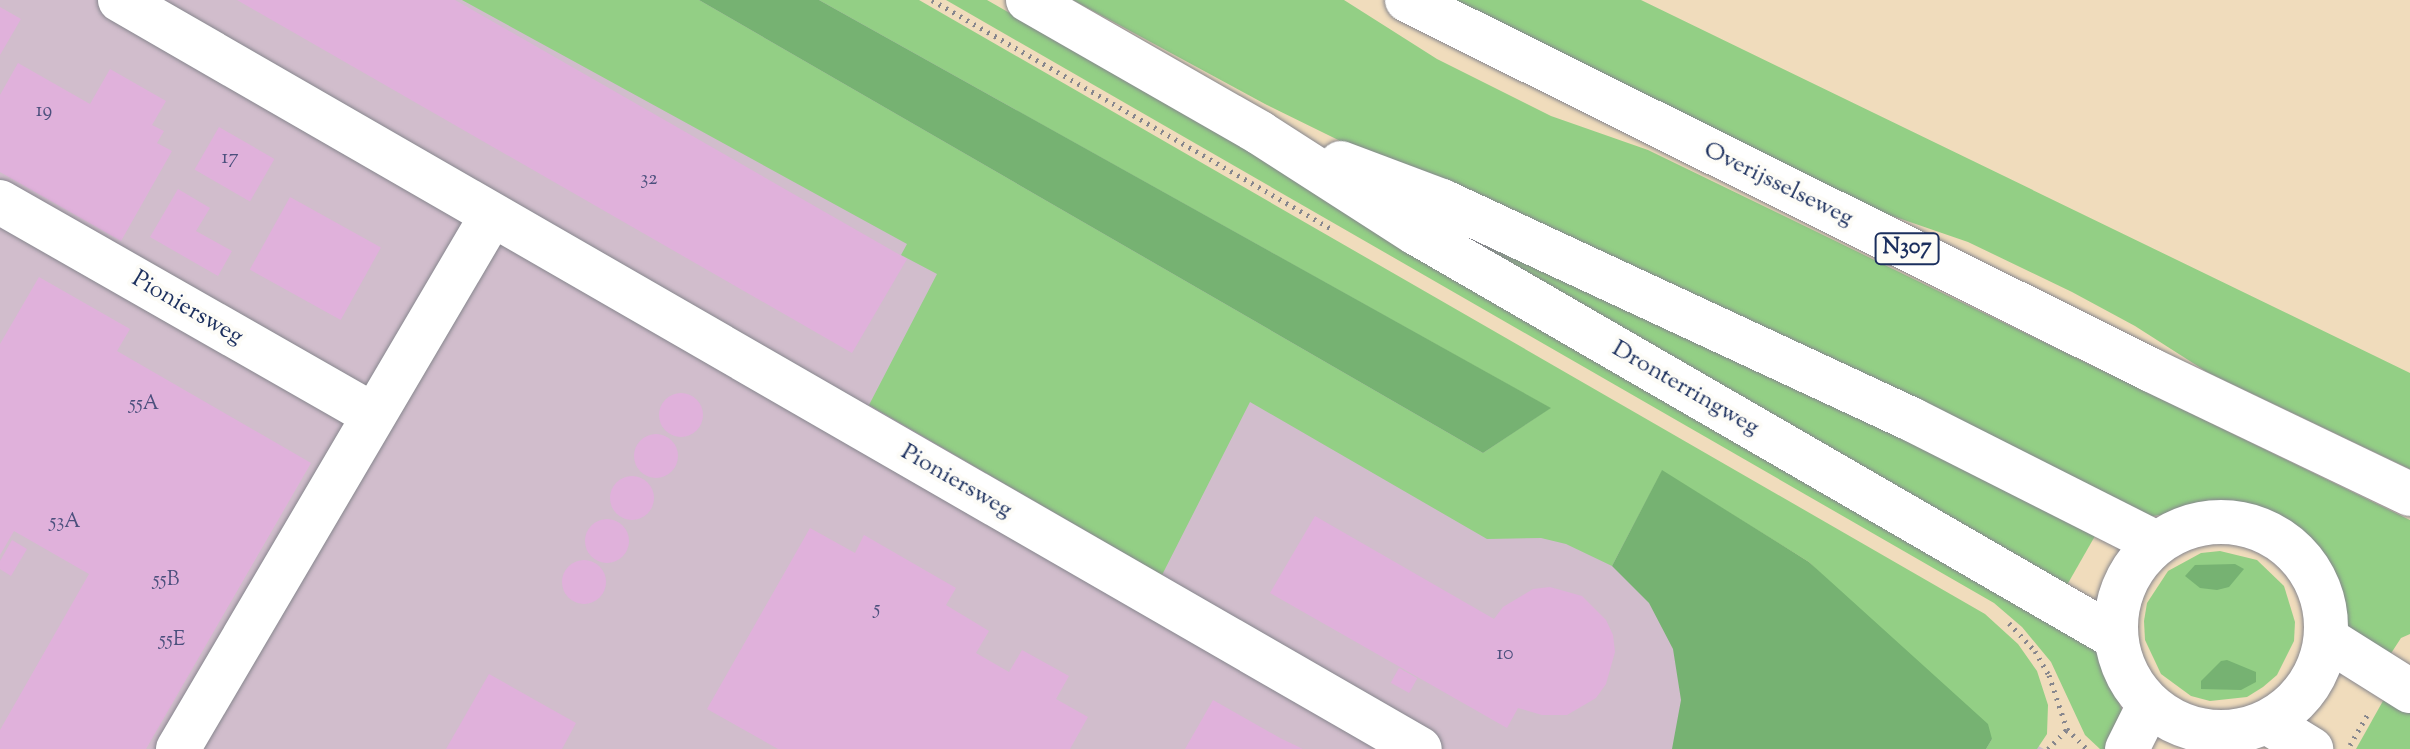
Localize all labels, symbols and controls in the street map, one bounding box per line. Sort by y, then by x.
house number: 19 [36,99,52,123]
street label: Overijsselseweg [1698,136,1858,234]
house number: 17 [222,146,238,170]
house number: 32 [640,167,658,191]
road number: N307 [1873,231,1941,267]
street label: Pioniersweg [126,266,248,352]
street label: Dronterringweg [1606,335,1764,443]
house number: 55A [129,392,159,416]
street label: Pioniersweg [895,439,1017,525]
house number: 53A [49,510,81,534]
house number: 55B [153,568,179,592]
house number: 5 [874,597,880,621]
house number: 55E [159,628,185,652]
house number: 10 [1496,642,1514,666]

